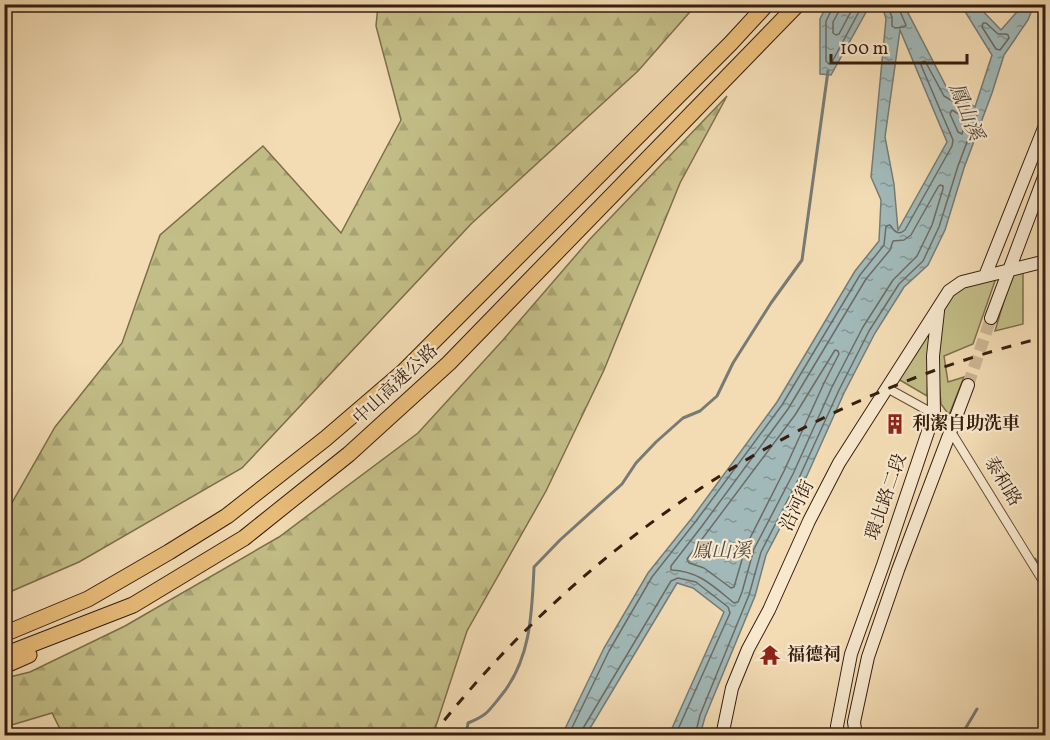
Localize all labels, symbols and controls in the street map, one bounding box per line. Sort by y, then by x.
scale bar [831,27,968,65]
text: 100 m [840,37,889,62]
water label: 鳳山溪 [941,79,990,147]
street label: 中山高速公路 [348,339,444,431]
building icon: 利潔自助洗車 [883,412,907,436]
place label: 利潔自助洗車 [912,412,1020,437]
street label: 環北路二段 [861,450,913,544]
street label: 泰和路 [977,452,1027,512]
street label: 沿河街 [775,476,821,536]
water label: 鳳山溪 [691,538,753,566]
temple icon: 福德祠 [758,643,782,667]
place label: 福德祠 [787,643,841,668]

